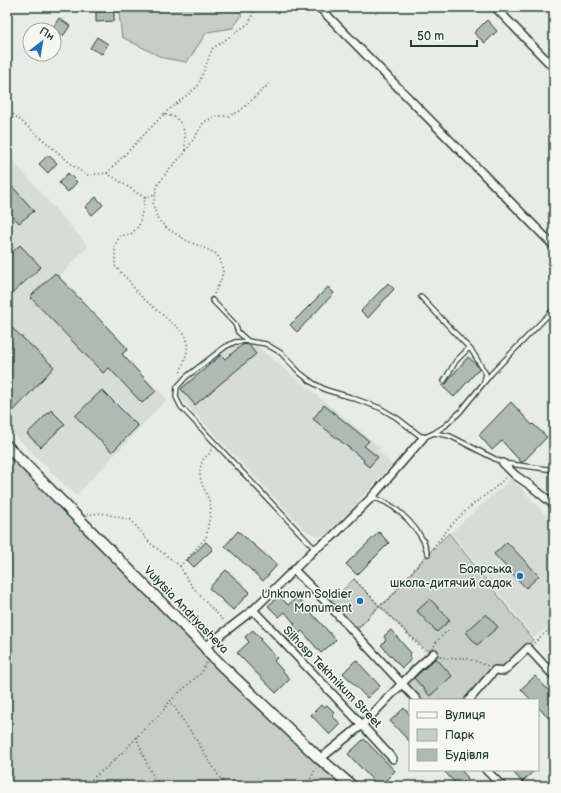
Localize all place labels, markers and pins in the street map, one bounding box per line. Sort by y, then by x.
place label: Боярська школа-дитячий садок [390,562,513,591]
marker: Боярська школа-дитячий садок [515,571,525,581]
place label: Unknown Soldier Monument [261,587,353,616]
marker: Unknown Soldier Monument [355,596,365,606]

